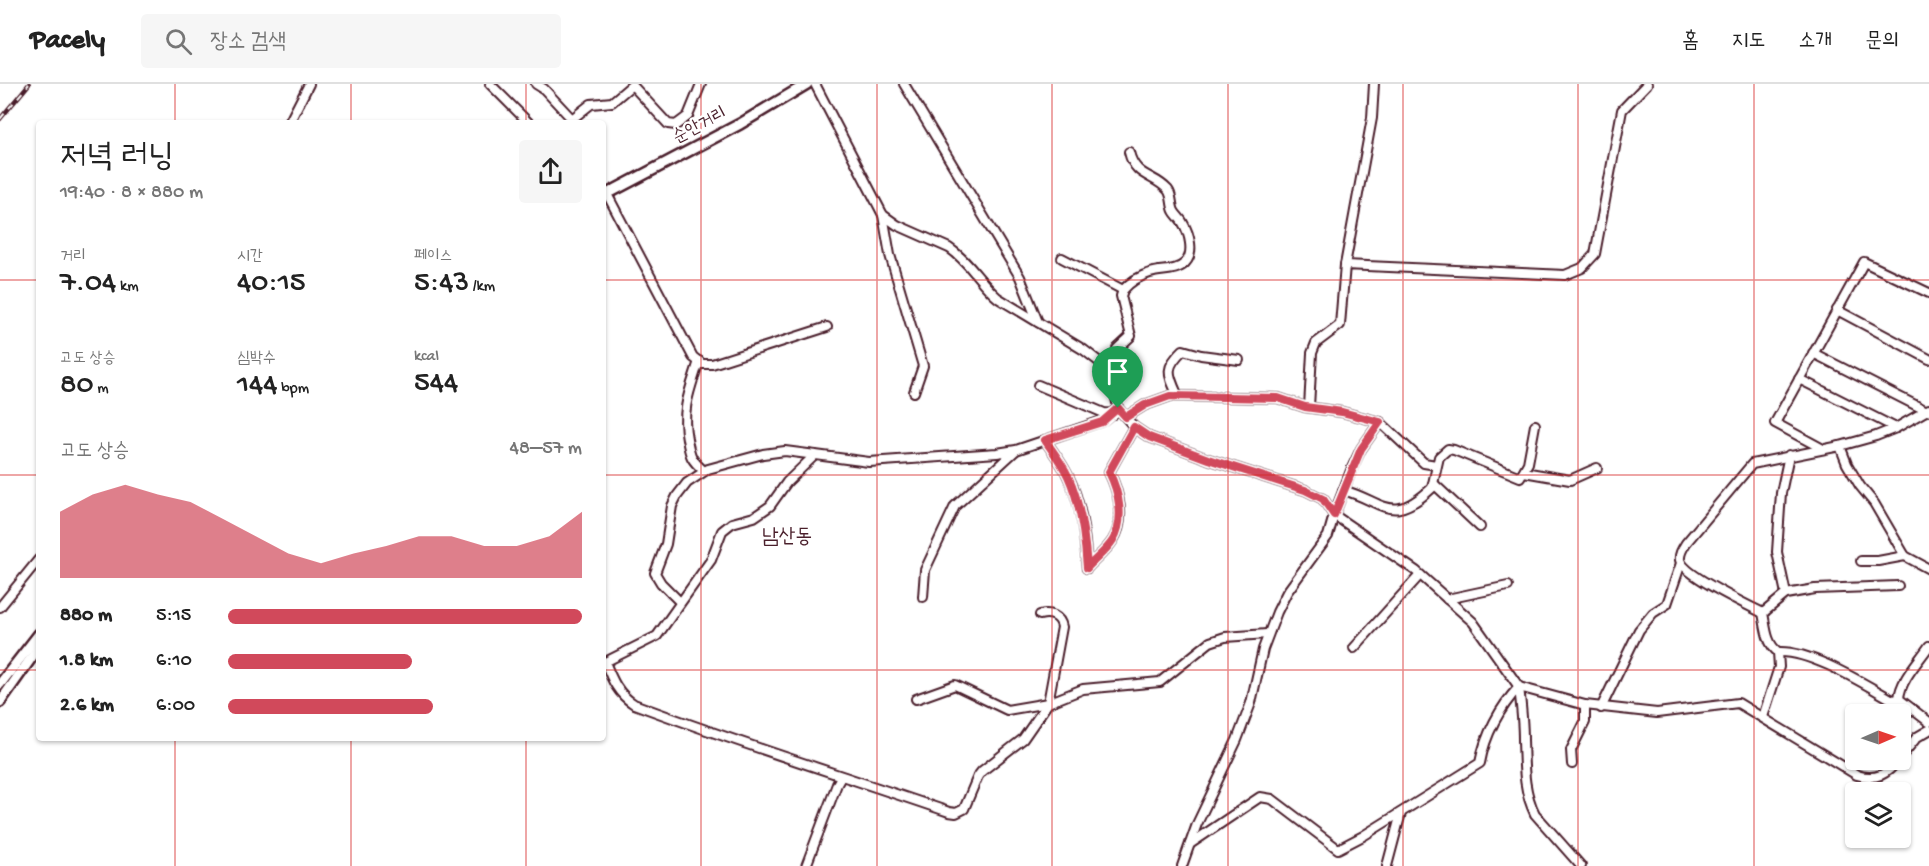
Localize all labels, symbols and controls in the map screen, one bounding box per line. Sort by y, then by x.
search box [141,14,561,68]
text: Pacely [30,25,105,58]
icon: search [162,25,195,58]
text: 장소 검색 [210,30,286,56]
text: 홈 [1682,30,1699,55]
text: 지도 [1732,30,1765,55]
text: 소개 [1798,30,1832,55]
text: 문의 [1865,30,1899,55]
street label: 순안거리 [669,103,731,149]
text: 저녁 러닝 [60,140,174,178]
button: share [519,140,582,203]
text: 19:40 · 8 × 880 m [60,182,203,205]
text: 거리 [60,248,86,267]
text: 시간 [237,248,263,267]
text: 페이스 [414,248,453,267]
text: 7.04 [60,267,116,302]
text: 40:15 [237,267,306,302]
text: 5:43 [414,267,469,302]
text: km [116,278,139,297]
text: /km [469,278,495,297]
pin [1092,346,1143,408]
text: kcal [414,348,439,367]
text: 고도 상승 [60,350,115,369]
text: 심박수 [237,350,276,369]
icon: arrive [1101,355,1134,388]
text: 544 [414,367,458,402]
text: 80 [60,369,93,404]
text: 144 [237,369,278,404]
text: m [93,380,109,399]
text: bpm [278,380,309,399]
text: 48–57 m [509,438,582,461]
text: 고도 상승 [60,441,129,464]
district label: 남산동 [762,526,812,551]
text: 880 m [60,605,112,628]
text: 5:15 [156,605,191,628]
text: 1.8 km [60,650,113,673]
text: 6:10 [156,650,192,673]
text: 2.6 km [60,695,114,718]
text: 6:00 [156,695,195,718]
north arrow [1845,704,1911,770]
map controls [1845,704,1911,848]
button: layers [1845,782,1911,848]

